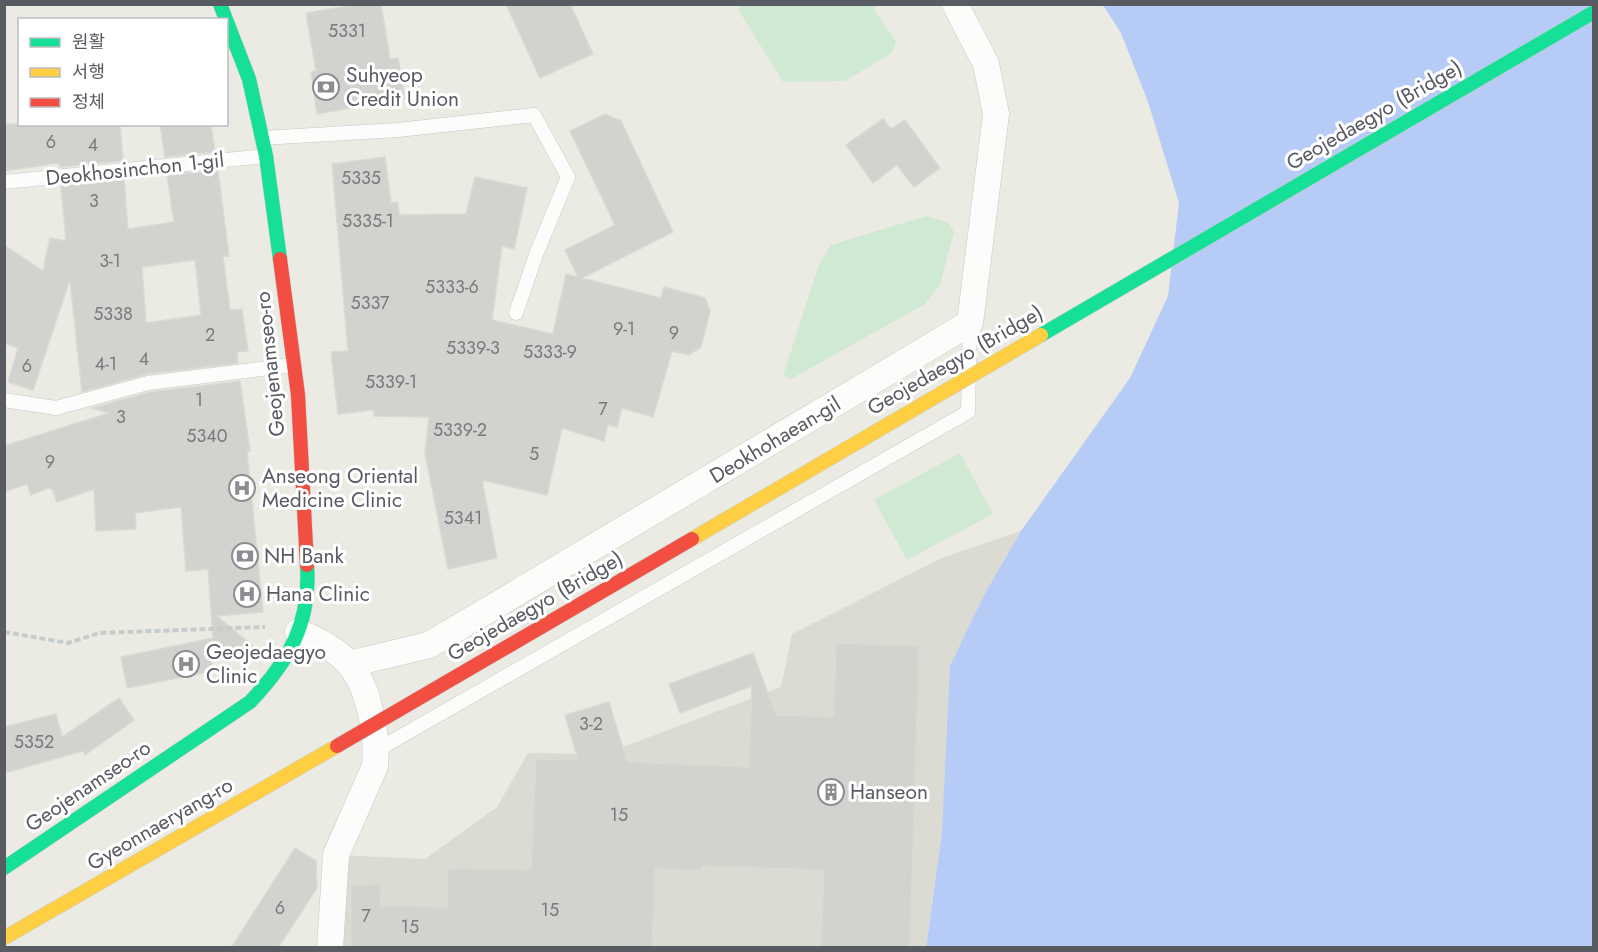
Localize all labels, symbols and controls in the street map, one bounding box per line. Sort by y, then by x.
legend [18,18,228,126]
house number: 5331 [328,18,366,44]
text: 원활 [72,29,105,55]
street label: Geojedaegyo (Bridge) [1281,52,1467,178]
text: 서행 [72,59,105,85]
place label: Suhyeop Credit Union [346,60,459,114]
bank icon: Suhyeop Credit Union [311,72,341,102]
text: 정체 [72,89,105,115]
house number: 6 [46,129,56,155]
house number: 4 [88,132,98,158]
street label: Deokhosinchon 1-gil [44,145,226,193]
house number: 5335 [341,165,381,191]
house number: 3 [89,188,99,214]
house number: 5335-1 [342,208,394,234]
house number: 3-1 [99,248,121,274]
house number: 5333-6 [425,274,479,300]
street label: Geojenamseo-ro [247,290,293,438]
house number: 5337 [351,290,390,316]
street label: Geojedaegyo (Bridge) [862,297,1048,423]
house number: 5338 [93,301,133,327]
house number: 9-1 [613,316,635,342]
house number: 9 [669,320,679,346]
house number: 2 [205,322,215,348]
house number: 5339-3 [446,335,500,361]
house number: 5333-9 [523,339,577,365]
house number: 4 [139,346,149,372]
house number: 4-1 [95,351,117,377]
house number: 6 [22,353,32,379]
house number: 5339-1 [365,369,417,395]
house number: 1 [195,387,203,413]
street label: Deokhohaean-gil [704,389,846,491]
house number: 7 [598,396,608,422]
house number: 3 [116,404,126,430]
house number: 5339-2 [433,417,487,443]
house number: 5340 [186,423,228,449]
house number: 5 [529,441,539,467]
house number: 9 [45,449,55,475]
place label: Anseong Oriental Medicine Clinic [262,461,418,515]
hospital icon: Anseong Oriental Medicine Clinic [227,473,257,503]
house number: 5341 [444,505,482,531]
bank icon: NH Bank [230,541,260,571]
place label: NH Bank [264,541,344,571]
street label: Geojedaegyo (Bridge) [442,543,628,669]
hospital icon: Hana Clinic [232,579,262,609]
place label: Hana Clinic [266,579,370,609]
place label: Geojedaegyo Clinic [206,637,326,691]
hospital icon: Geojedaegyo Clinic [171,649,201,679]
house number: 3-2 [579,711,603,737]
house number: 5352 [14,729,54,755]
street label: Geojenamseo-ro [19,733,157,839]
street label: Gyeonnaeryang-ro [82,770,238,878]
building icon: Hanseon [816,777,846,807]
place label: Hanseon [850,777,928,807]
house number: 15 [610,802,628,828]
house number: 6 [275,895,285,921]
house number: 15 [541,897,559,923]
house number: 7 [361,903,371,929]
house number: 15 [401,914,419,940]

